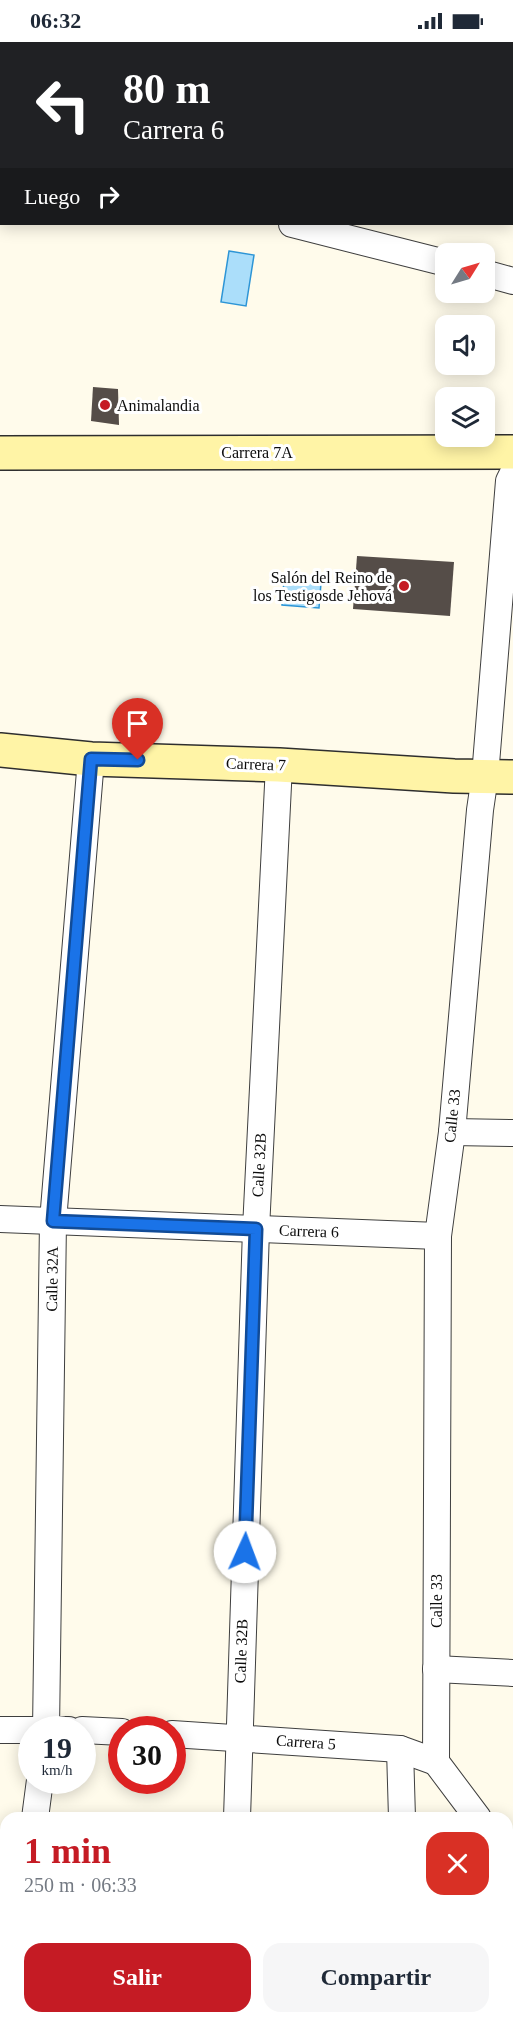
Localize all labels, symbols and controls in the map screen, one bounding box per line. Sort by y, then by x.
text: 06:32 [30,8,81,33]
icon: left [24,66,102,144]
text: 80 m [123,66,211,112]
text: Carrera 6 [123,115,224,145]
icon: right [92,180,125,213]
text: Luego [24,184,80,209]
north arrow [435,243,495,303]
map controls [435,243,495,447]
button: sound [435,315,495,375]
button: layers [435,387,495,447]
place label: Animalandia [117,397,200,414]
marker: Animalandia [98,398,112,412]
street label: Carrera 7A [221,444,293,461]
place label: Salón del Reino de los Testigosde Jehová [253,569,392,605]
marker: Salón del Reino de los Testigosde Jehová [397,579,411,593]
pin [112,698,163,760]
icon: arrive [121,707,154,740]
street label: Carrera 7 [226,754,286,774]
street label: Calle 33 [441,1088,463,1144]
street label: Calle 32B [249,1132,269,1198]
street label: Carrera 6 [279,1221,339,1241]
street label: Calle 32A [43,1246,61,1312]
position arrow [213,1520,277,1584]
street label: Calle 33 [428,1574,445,1628]
street label: Calle 32B [231,1619,251,1683]
speed limit sign: 30 [108,1716,186,1794]
text: 19 [42,1731,72,1764]
street label: Carrera 5 [275,1731,337,1753]
text: km/h [42,1762,72,1778]
text: 1 min [24,1831,111,1871]
button: close [426,1832,489,1895]
text: 250 m · 06:33 [24,1874,137,1896]
button: Salir [24,1943,251,2012]
button: Compartir [263,1943,489,2012]

